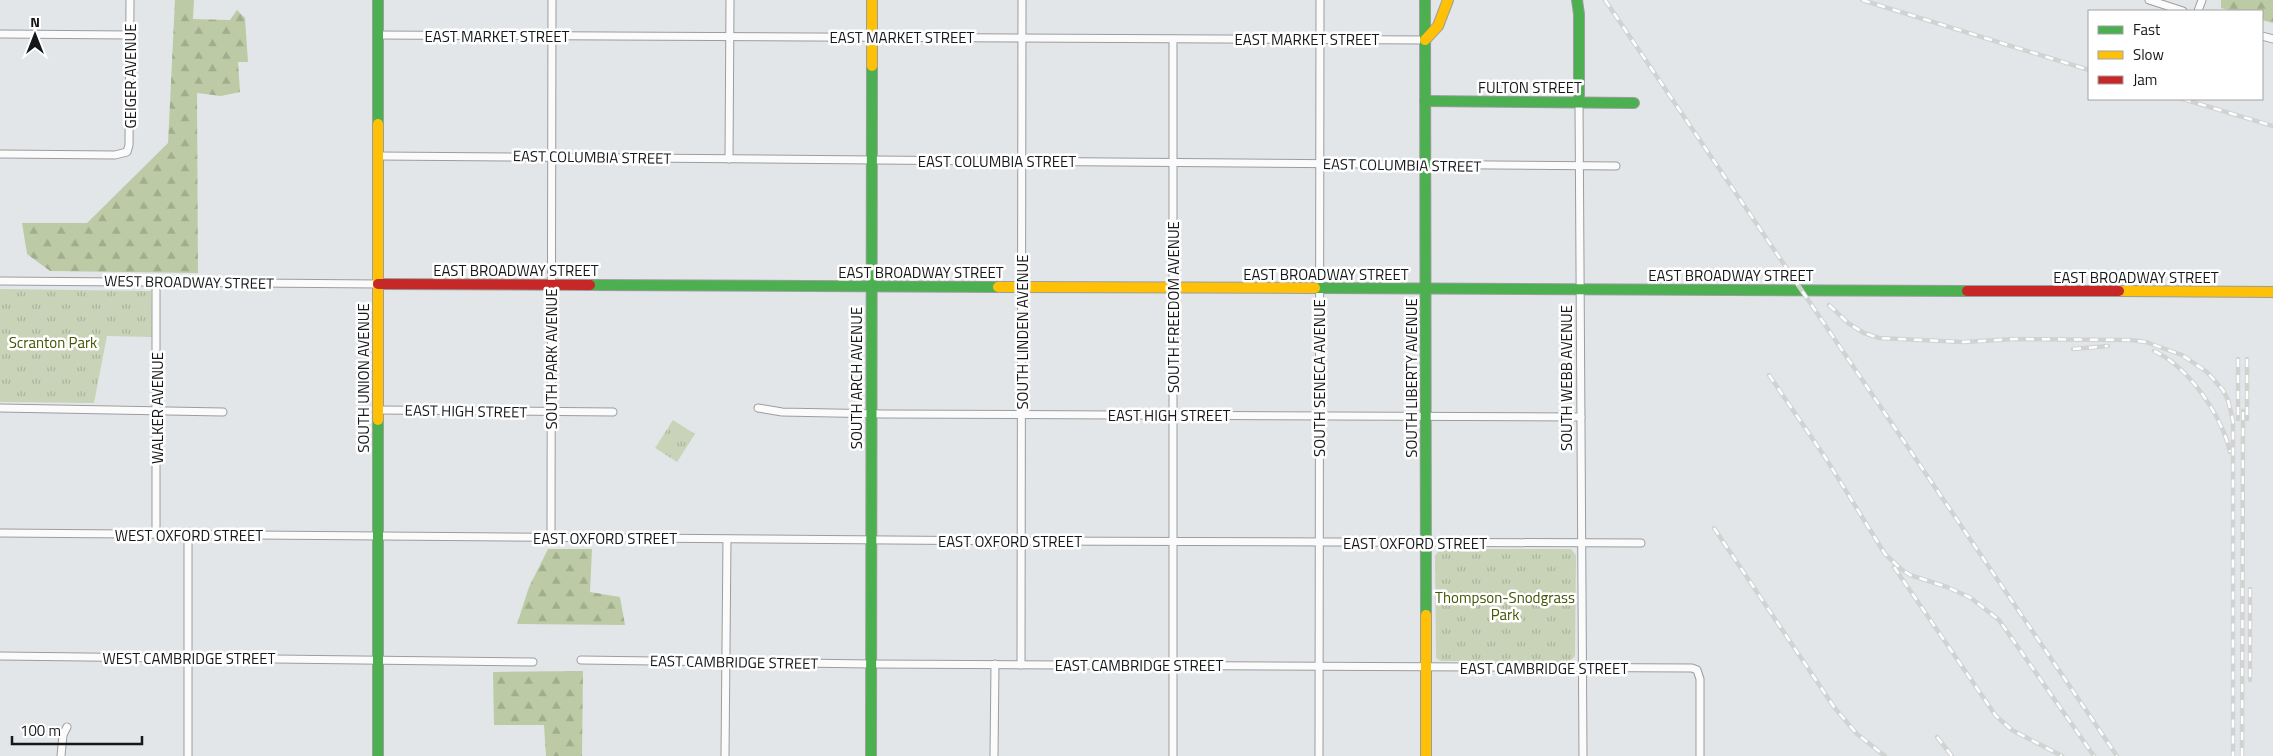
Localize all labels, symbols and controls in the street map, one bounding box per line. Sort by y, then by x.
north arrow [10,10,60,60]
legend [2088,10,2263,100]
text: N [30,11,40,32]
text: Fast [2133,18,2161,41]
street label: GEIGER AVENUE [119,24,142,128]
street label: EAST MARKET STREET [425,25,570,48]
street label: EAST MARKET STREET [830,26,975,49]
street label: EAST MARKET STREET [1235,28,1380,51]
text: Slow [2133,43,2164,66]
text: Jam [2133,68,2157,91]
street label: FULTON STREET [1478,76,1582,99]
street label: EAST COLUMBIA STREET [513,144,672,170]
street label: EAST COLUMBIA STREET [918,150,1076,173]
street label: EAST COLUMBIA STREET [1323,152,1482,178]
street label: SOUTH FREEDOM AVENUE [1162,221,1185,393]
street label: SOUTH LINDEN AVENUE [1011,254,1034,410]
street label: EAST BROADWAY STREET [433,259,599,282]
street label: EAST BROADWAY STREET [838,261,1004,284]
street label: EAST BROADWAY STREET [1243,263,1409,286]
street label: EAST BROADWAY STREET [1648,264,1814,287]
street label: EAST BROADWAY STREET [2053,266,2219,289]
street label: WEST BROADWAY STREET [104,269,274,295]
street label: SOUTH PARK AVENUE [540,288,563,430]
street label: SOUTH LIBERTY AVENUE [1400,298,1423,458]
street label: SOUTH SENECA AVENUE [1308,299,1331,457]
street label: SOUTH UNION AVENUE [352,303,375,453]
street label: SOUTH WEBB AVENUE [1555,305,1578,451]
street label: SOUTH ARCH AVENUE [845,307,868,449]
park label: Scranton Park [9,331,97,354]
street label: WALKER AVENUE [146,352,169,464]
street label: EAST HIGH STREET [404,398,528,424]
street label: EAST HIGH STREET [1108,404,1230,427]
street label: WEST OXFORD STREET [115,524,263,547]
street label: EAST OXFORD STREET [533,527,677,550]
street label: EAST OXFORD STREET [938,530,1082,553]
street label: EAST OXFORD STREET [1343,532,1487,555]
park label: Thompson-Snodgrass Park [1435,586,1575,626]
street label: WEST CAMBRIDGE STREET [103,647,276,670]
street label: EAST CAMBRIDGE STREET [650,649,819,675]
street label: EAST CAMBRIDGE STREET [1055,654,1223,677]
street label: EAST CAMBRIDGE STREET [1460,657,1628,680]
scale bar [12,714,142,746]
text: 100 m [20,719,61,742]

